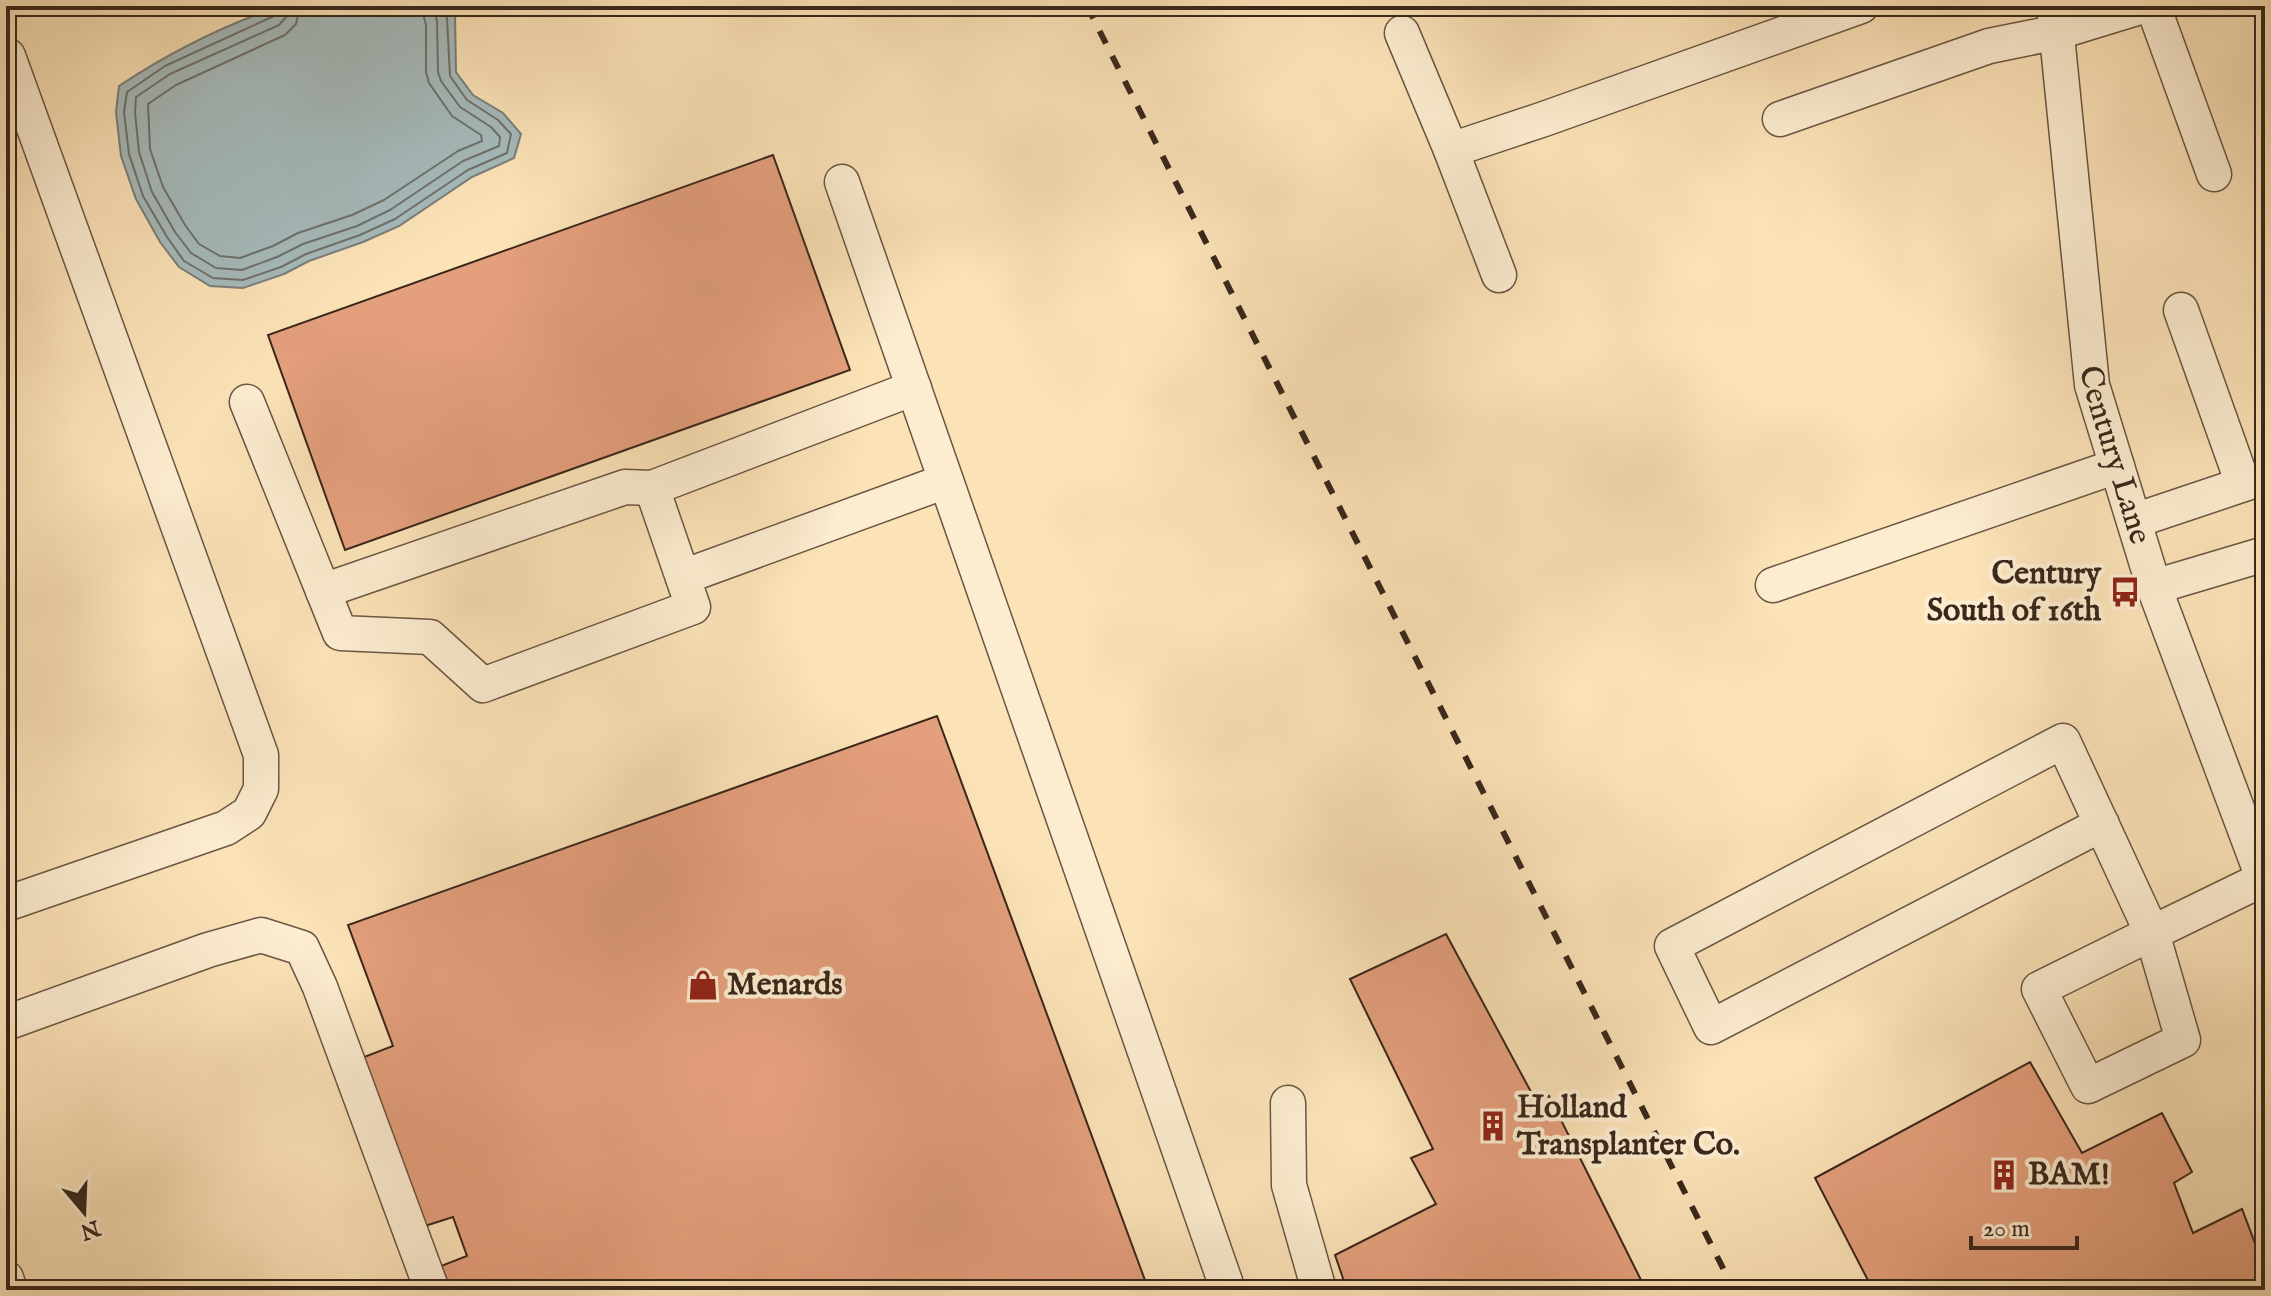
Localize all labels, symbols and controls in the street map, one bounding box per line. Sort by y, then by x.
street label: Century Lane [2070,364,2160,549]
place label: Century South of 16th [1927,554,2102,632]
bus stop icon: Century South of 16th [2108,575,2142,609]
place label: Menards [727,965,842,1006]
shop icon: Menards [686,968,720,1002]
place label: Holland Transplanter Co. [1516,1088,1740,1166]
building icon: Holland Transplanter Co. [1476,1109,1510,1143]
place label: BAM! [2028,1155,2110,1196]
building icon: BAM! [1987,1158,2021,1192]
north arrow [44,1172,124,1252]
scale bar [1971,1200,2077,1250]
text: N [76,1212,104,1245]
text: 20 m [1983,1214,2030,1245]

